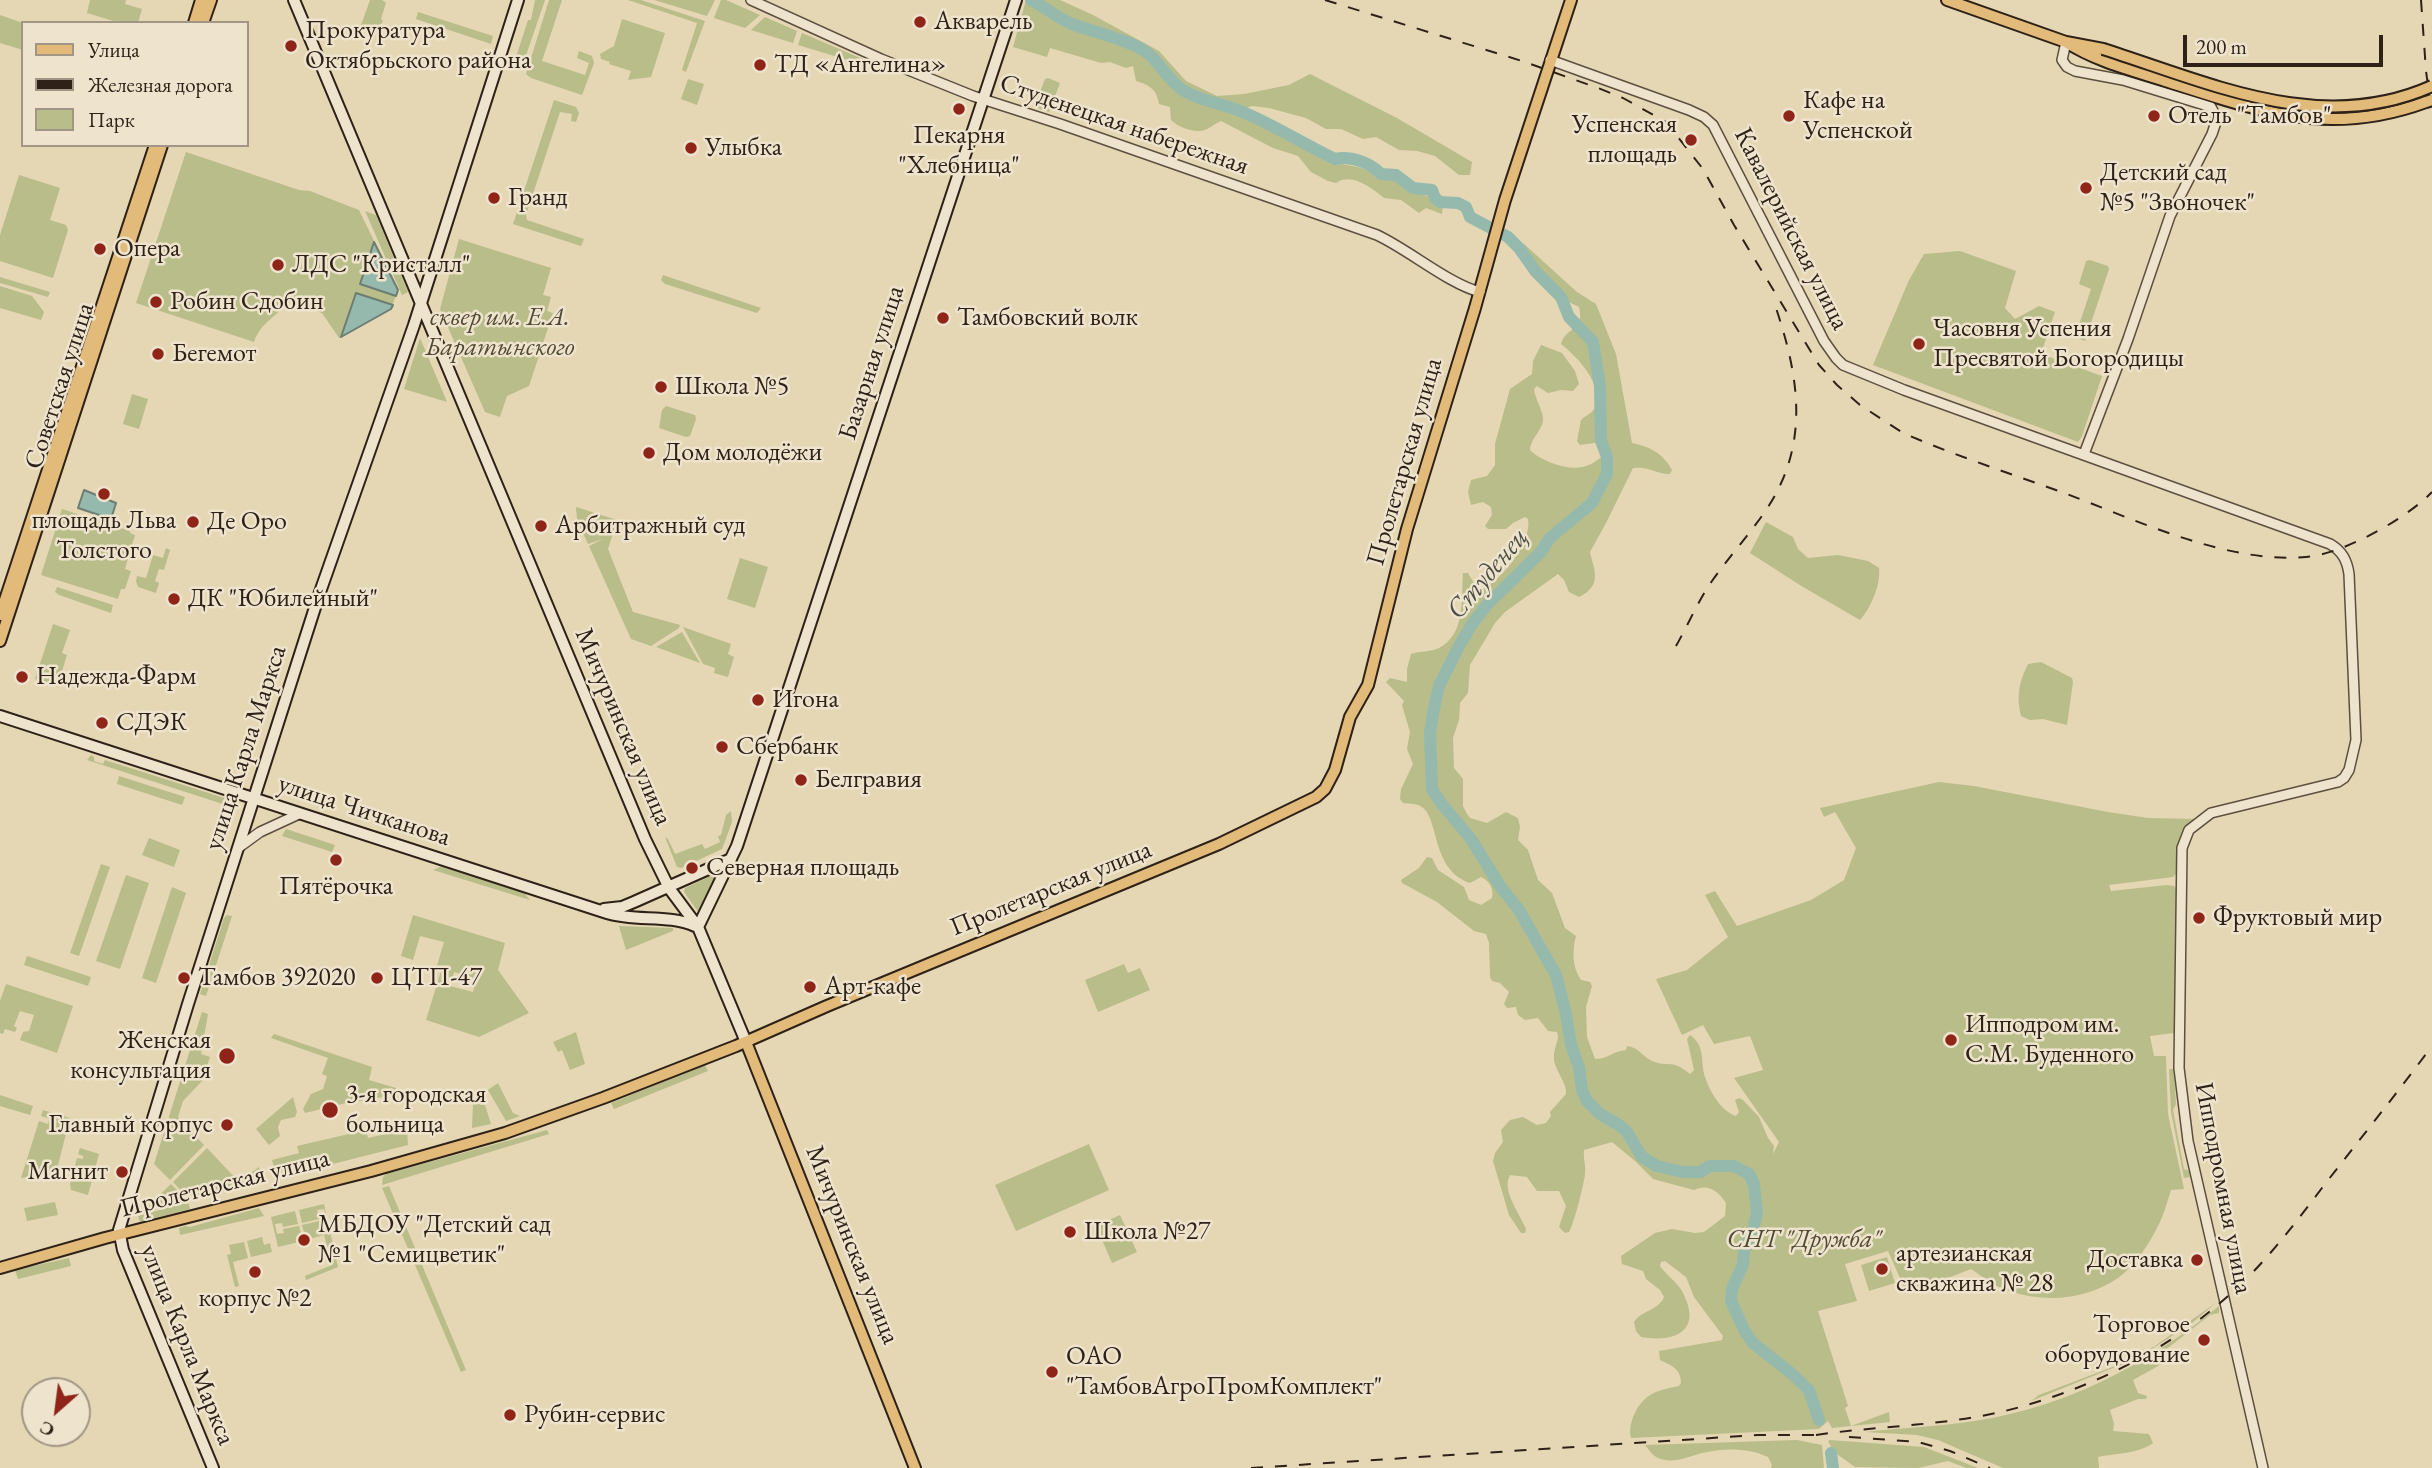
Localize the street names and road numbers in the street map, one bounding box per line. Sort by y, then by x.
street label: Студенецкая набережная [995,68,1253,182]
street label: Кавалерийская улица [1727,123,1855,335]
street label: Базарная улица [832,282,912,444]
street label: Советская улица [18,299,102,473]
street label: Пролетарская улица [1360,355,1450,569]
street label: Мичуринская улица [567,624,679,830]
street label: улица Карла Маркса [198,642,294,854]
street label: улица Чичканова [274,768,454,854]
street label: Пролетарская улица [946,834,1156,944]
street label: Ипподромная улица [2187,1080,2259,1296]
street label: Мичуринская улица [798,1141,906,1349]
street label: Пролетарская улица [117,1143,333,1225]
street label: улица Карла Маркса [133,1240,241,1450]

